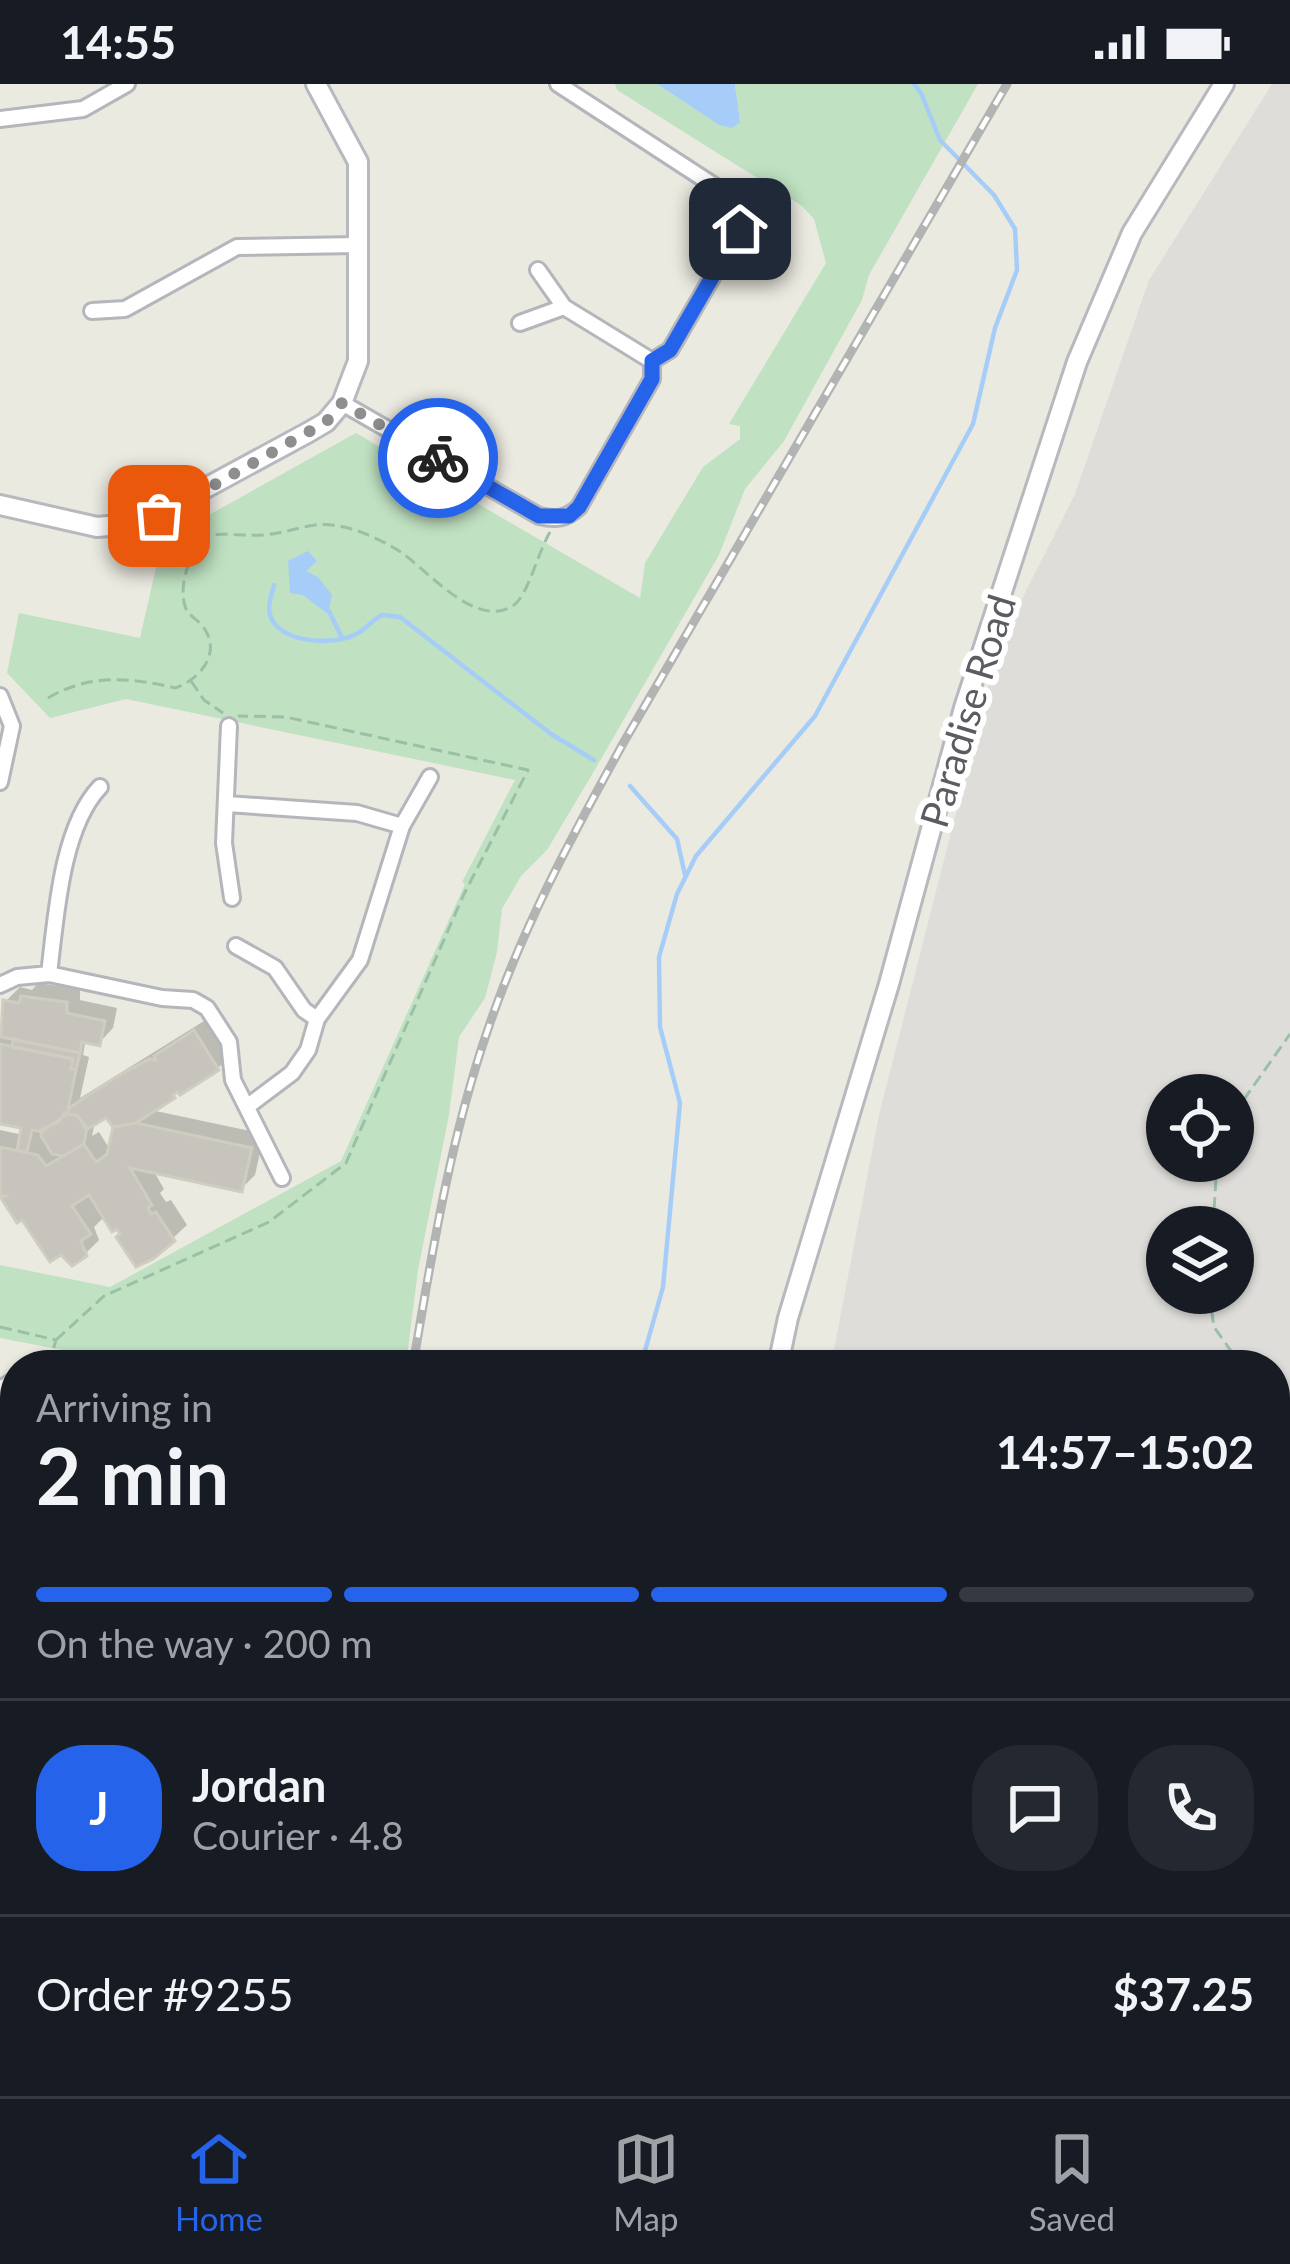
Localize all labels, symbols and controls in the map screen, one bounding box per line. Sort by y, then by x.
text: 14:55 [60,15,176,69]
pin [689,178,791,280]
icon: home [707,196,773,262]
courier [378,398,498,518]
icon: bike [405,425,471,491]
pin [108,465,210,567]
icon: bag [126,483,192,549]
street label: Paradise Road [910,589,1024,832]
map controls [1146,1074,1254,1314]
button: locate [1146,1074,1254,1182]
button: layers [1146,1206,1254,1314]
text: Arriving in [36,1384,213,1430]
text: 14:57–15:02 [996,1425,1254,1479]
text: 2 min [36,1428,229,1522]
text: On the way · 200 m [36,1620,373,1666]
button: chat [972,1745,1098,1871]
button: phone [1128,1745,1254,1871]
text: Jordan [192,1758,326,1812]
text: J [89,1781,109,1835]
text: Courier · 4.8 [192,1812,404,1858]
text: Order #9255 [36,1967,294,2021]
text: $37.25 [1113,1967,1254,2021]
tab: Home [175,2126,263,2238]
tab: Map [613,2126,679,2238]
tab: Saved [1029,2126,1115,2238]

